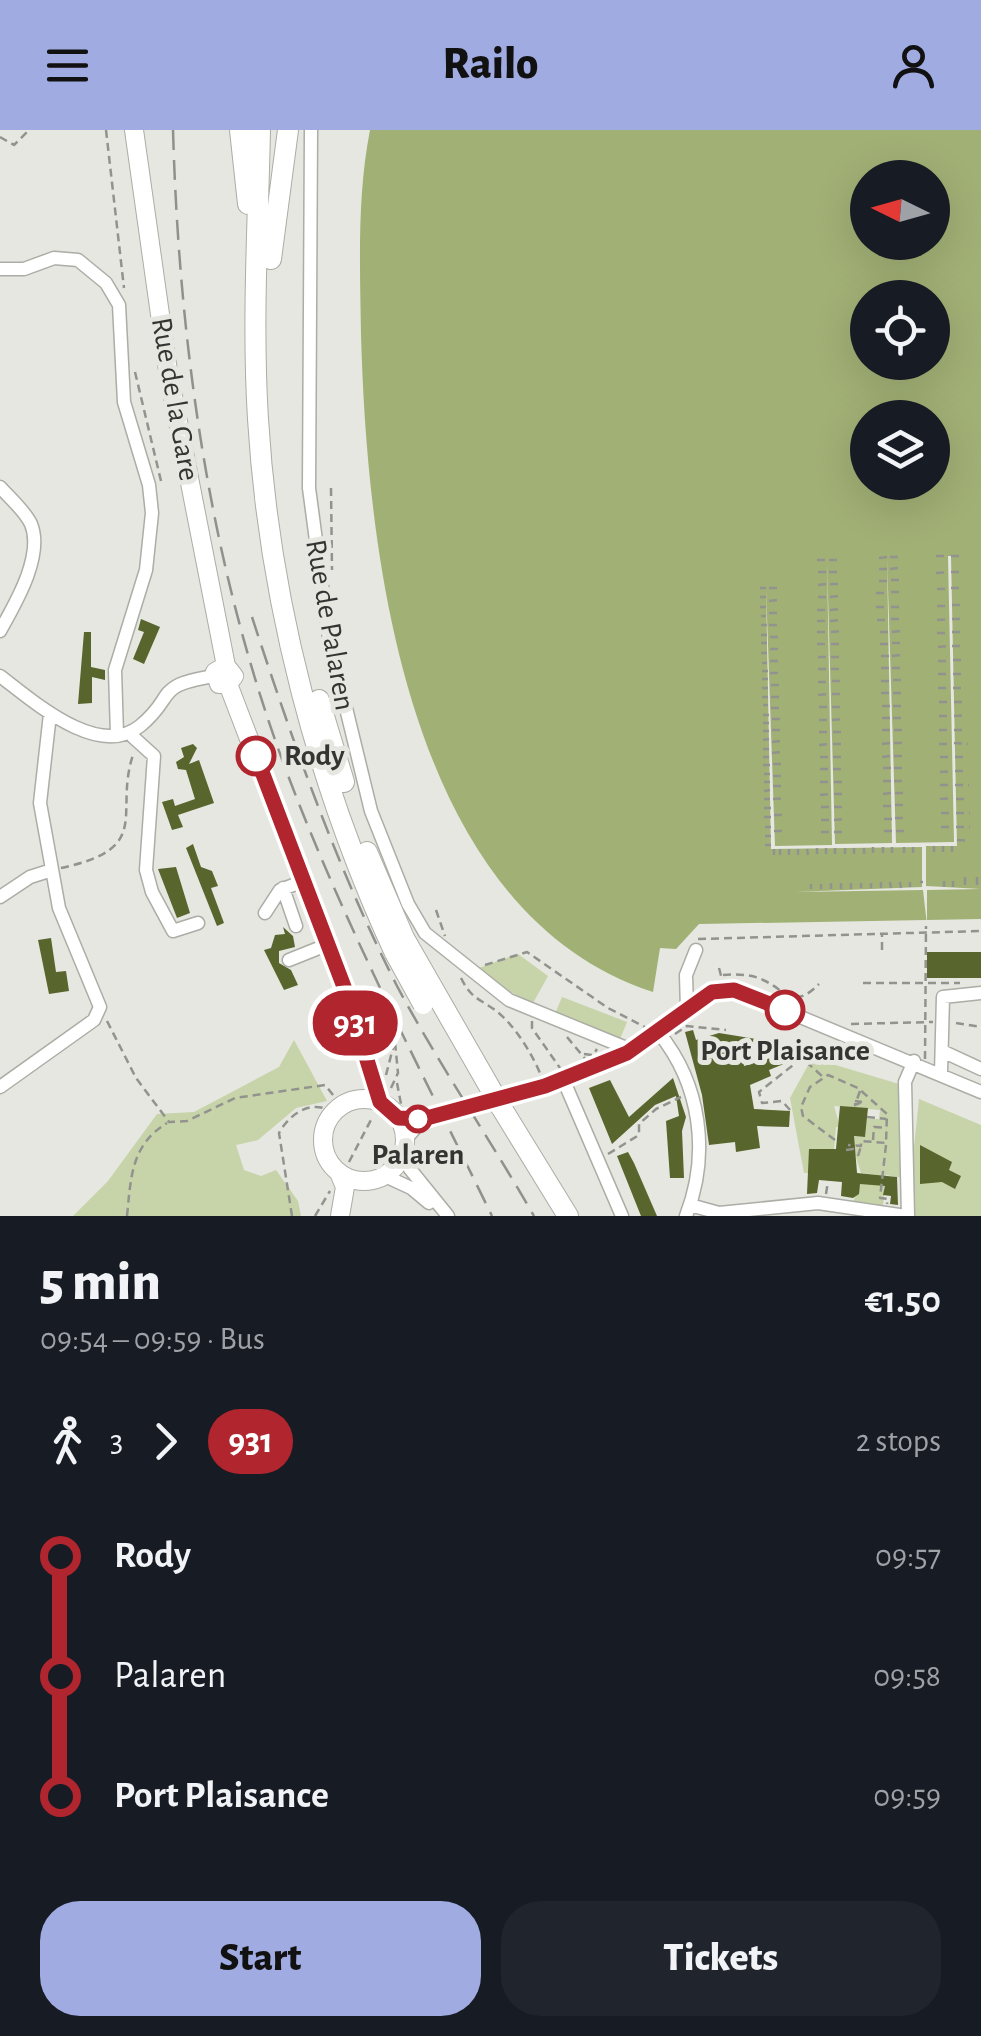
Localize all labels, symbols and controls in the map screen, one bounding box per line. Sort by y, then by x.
icon: menu [40,38,95,93]
icon: person [886,38,941,93]
text: Railo [443,42,538,87]
north arrow [850,160,950,260]
map controls [850,160,950,500]
button: locate [850,280,950,380]
street label: Rue de la Gare [146,315,204,483]
button: layers [850,400,950,500]
street label: Rue de Palaren [300,537,360,713]
marker: Rody [237,737,275,775]
place label: Rody [284,741,345,771]
line badge: 931 [298,990,412,1056]
marker: Port Plaisance [766,991,804,1029]
text: 931 [333,1006,377,1041]
place label: Port Plaisance [700,1036,870,1066]
marker: Palaren [405,1106,431,1132]
place label: Palaren [372,1140,464,1170]
text: 5 min [40,1255,161,1310]
text: €1.50 [865,1282,941,1320]
text: 09:54 – 09:59 · Bus [40,1323,265,1355]
icon: walk [40,1414,95,1469]
icon: forward [138,1414,193,1469]
text: 931 [228,1424,273,1459]
text: 3 [110,1425,123,1457]
text: 2 stops [856,1425,941,1457]
text: Rody [114,1537,191,1575]
text: 09:57 [875,1540,941,1572]
text: Palaren [114,1657,226,1695]
text: 09:58 [873,1660,941,1692]
text: Port Plaisance [114,1777,329,1815]
text: 09:59 [873,1780,941,1812]
button: Start [40,1901,481,2016]
button: Tickets [501,1901,941,2016]

